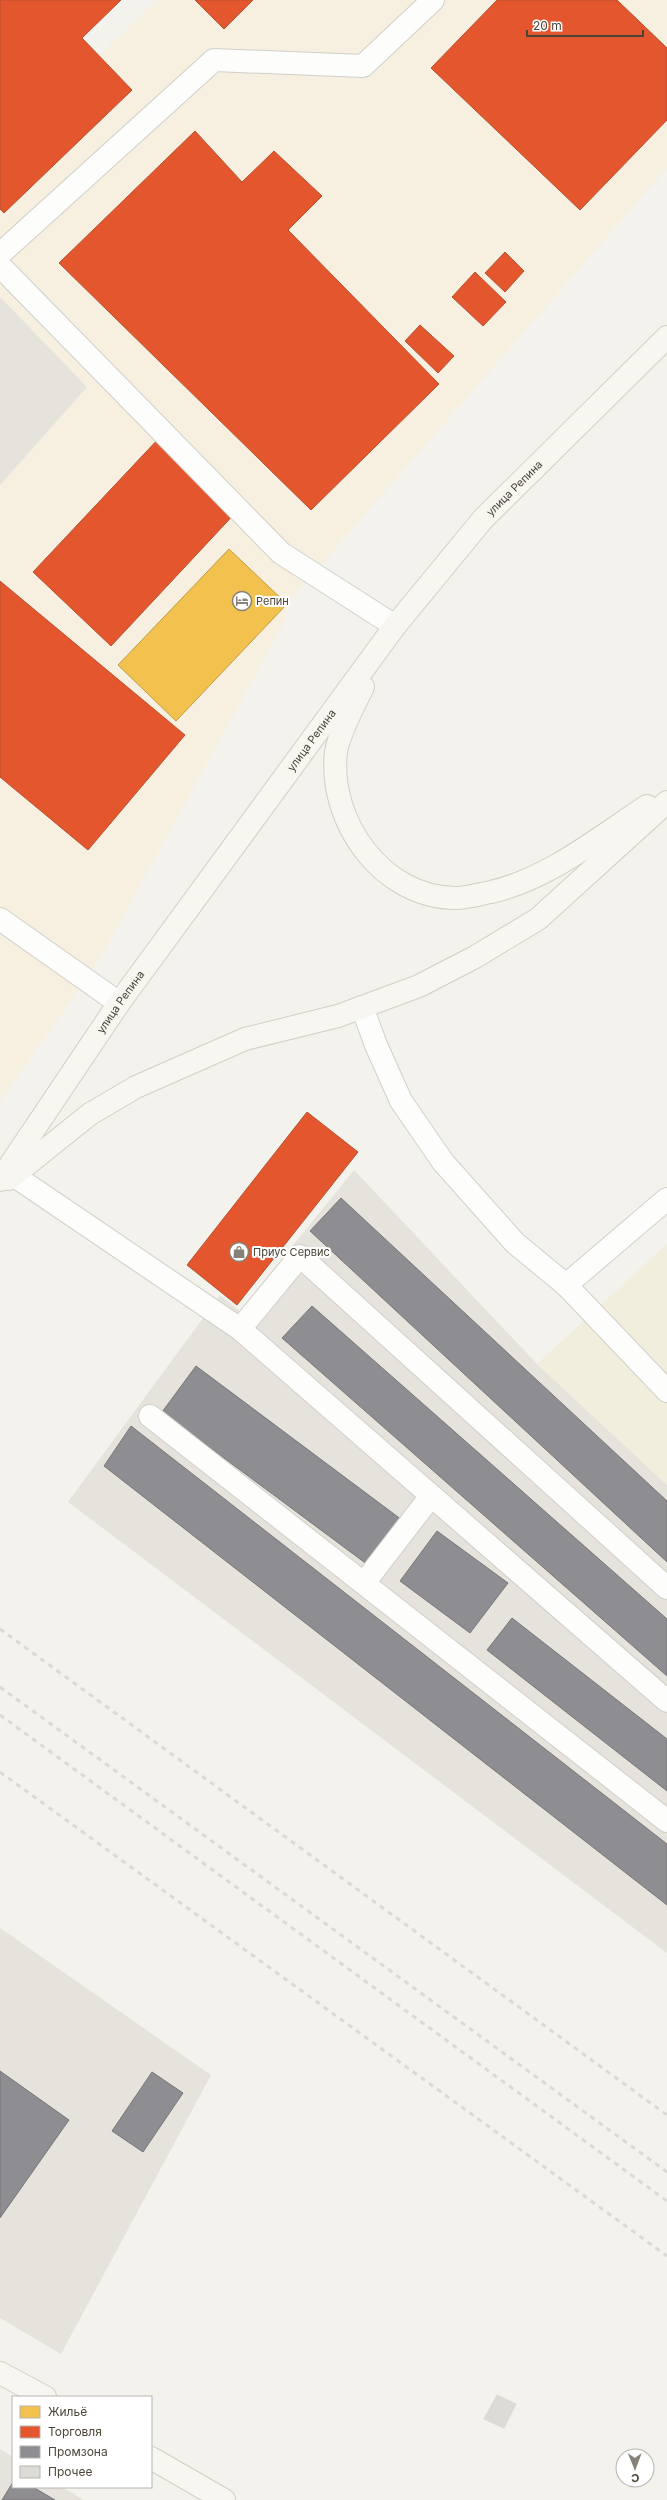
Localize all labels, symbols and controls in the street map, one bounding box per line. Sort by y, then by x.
scale bar [527,12,643,38]
text: 20 m [533,18,562,33]
street label: улица Репина [483,457,545,519]
hotel icon: Репин [231,590,253,612]
place label: Репин [256,594,289,608]
street label: улица Репина [284,706,339,774]
street label: улица Репина [94,968,147,1036]
shop icon: Приус Сервис [228,1241,250,1263]
place label: Приус Сервис [253,1245,330,1259]
legend [12,2396,152,2488]
text: Жильё [48,2404,87,2419]
text: Торговля [48,2424,102,2439]
text: Промзона [48,2444,108,2459]
north arrow [615,2448,655,2488]
text: Прочее [48,2464,93,2479]
text: С [631,2471,639,2485]

